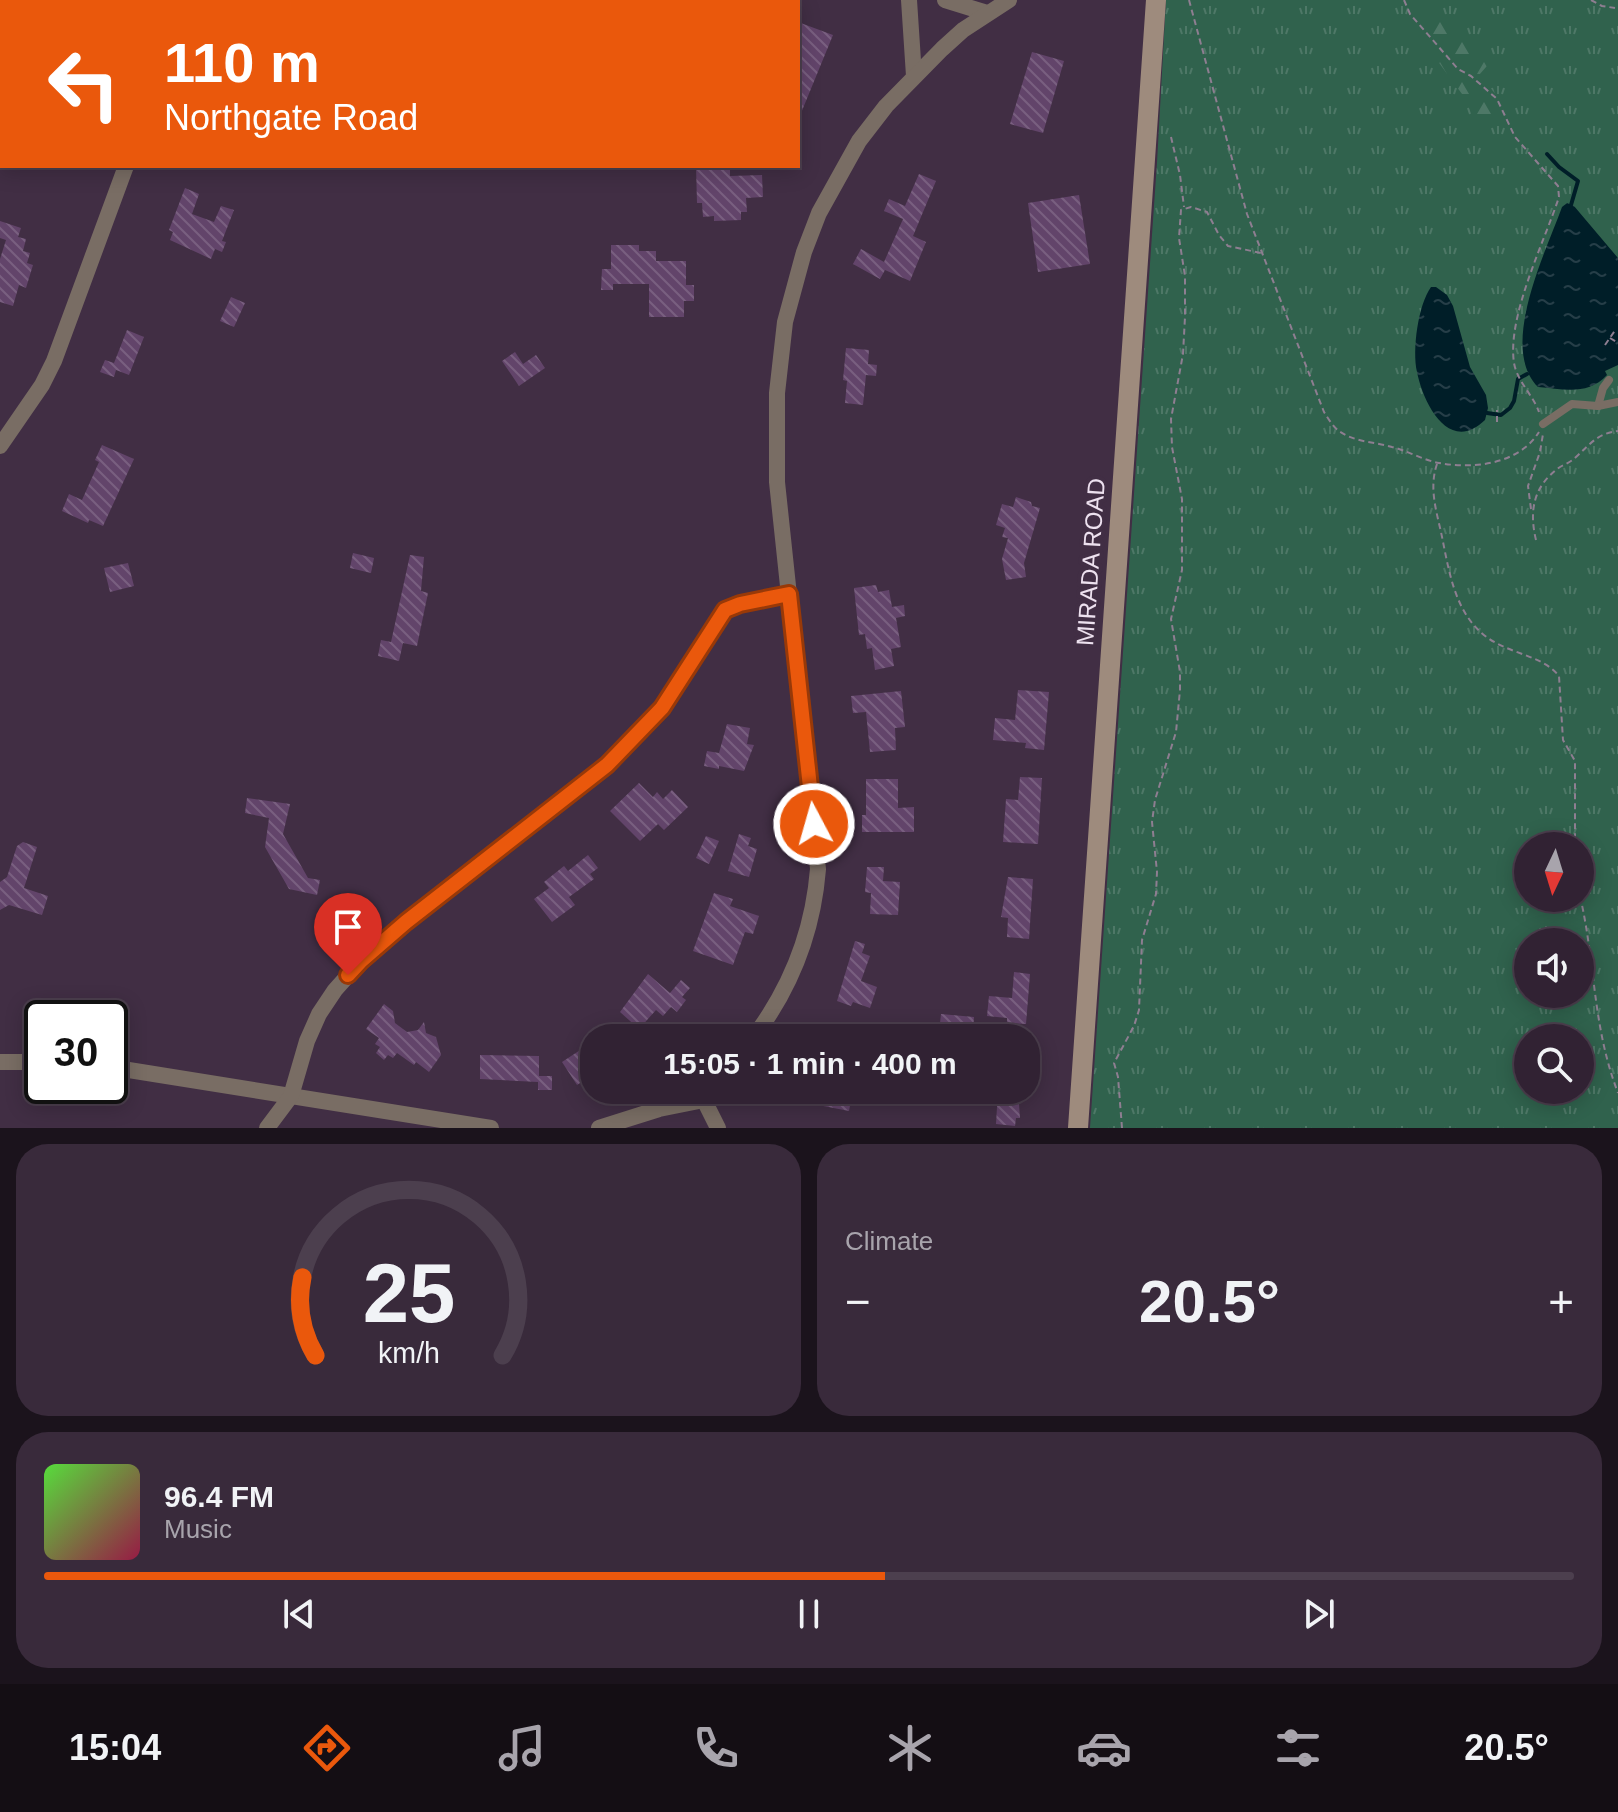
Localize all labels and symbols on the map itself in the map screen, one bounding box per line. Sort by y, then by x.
street label: MIRADA ROAD [1071,477,1110,647]
position arrow [772,782,856,866]
north arrow [1514,832,1594,912]
pin [314,893,382,975]
speed limit sign: 30 [24,1000,128,1104]

